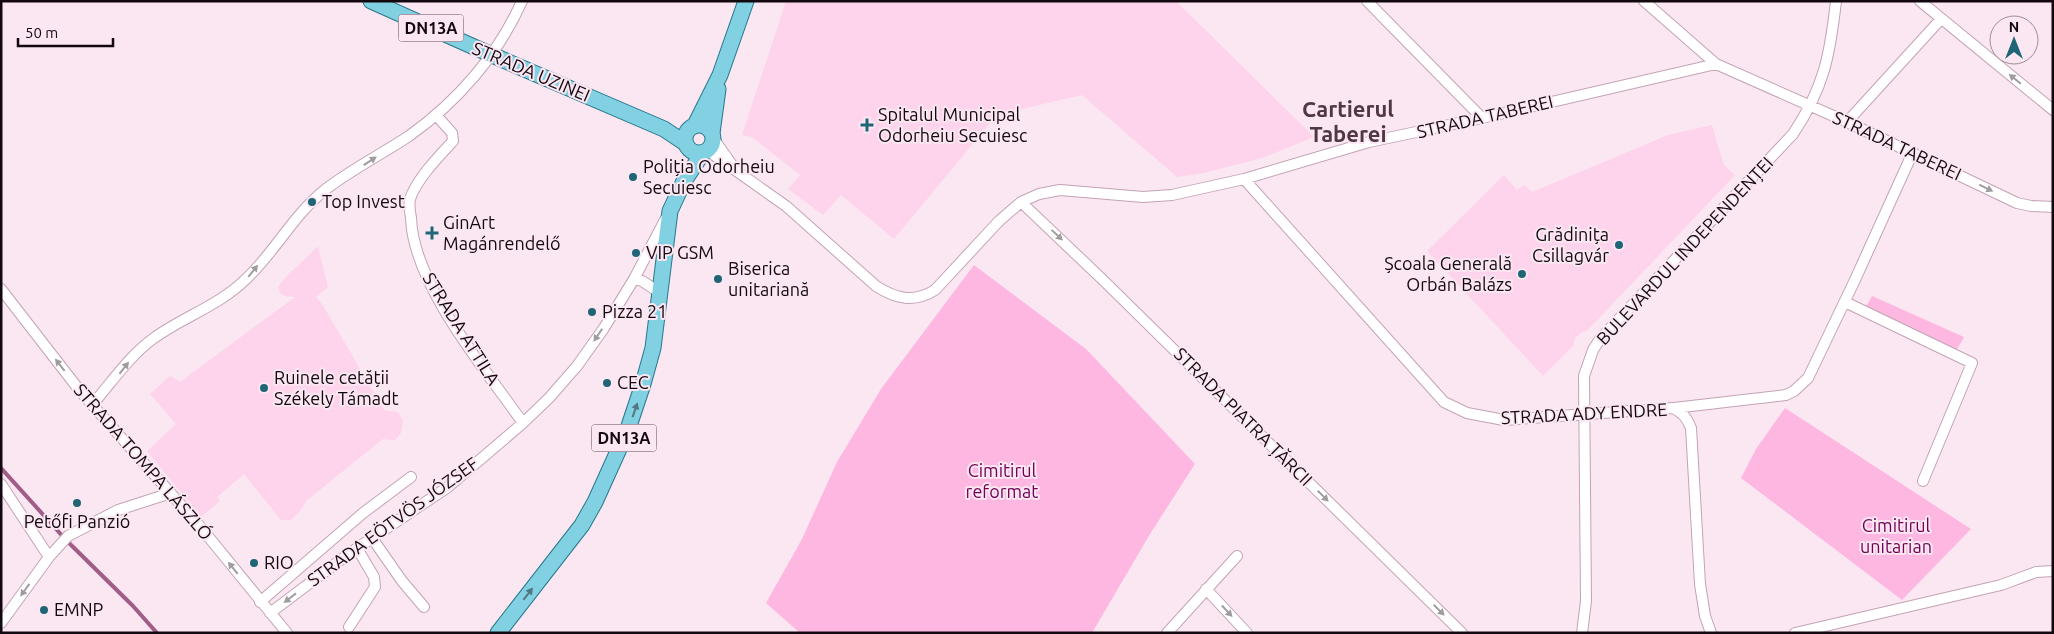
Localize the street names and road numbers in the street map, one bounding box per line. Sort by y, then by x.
road number: DN13A [398,14,464,42]
street label: STRADA UZINEI [470,37,593,105]
street label: STRADA TABEREI [1415,91,1555,141]
street label: STRADA TABEREI [1830,107,1965,184]
street label: BULEVARDUL INDEPENDENȚEI [1592,152,1777,348]
street label: STRADA ATTILA [419,269,504,388]
street label: STRADA PIATRA ȚĂRCII [1171,343,1317,489]
street label: STRADA TOMPA LÁSZLÓ [71,379,218,543]
street label: STRADA ADY ENDRE [1500,399,1668,427]
road number: DN13A [592,424,656,452]
street label: STRADA EÖTVÖS JÓZSEF [303,452,482,590]

